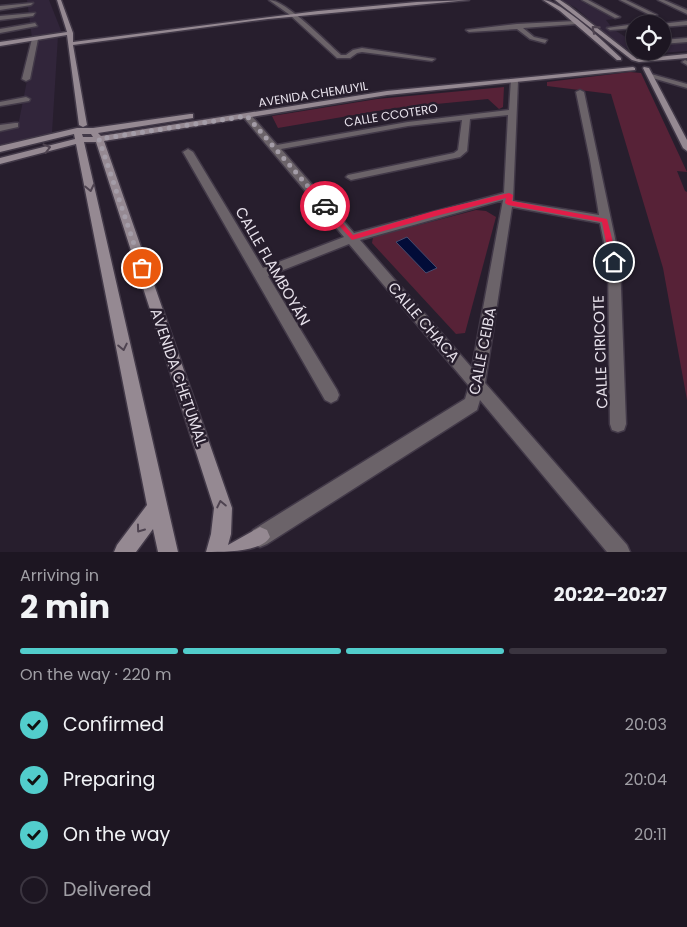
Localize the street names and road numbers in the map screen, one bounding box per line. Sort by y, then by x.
street label: AVENIDA CHEMUYIL [257,77,369,111]
street label: CALLE CCOTERO [343,99,439,131]
street label: CALLE FLAMBOYÁN [230,203,316,329]
street label: CALLE CHACA [383,277,465,367]
street label: CALLE CIRICOTE [588,295,612,409]
street label: AVENIDA CHETUMAL [146,305,213,449]
street label: CALLE CEIBA [463,305,501,397]

